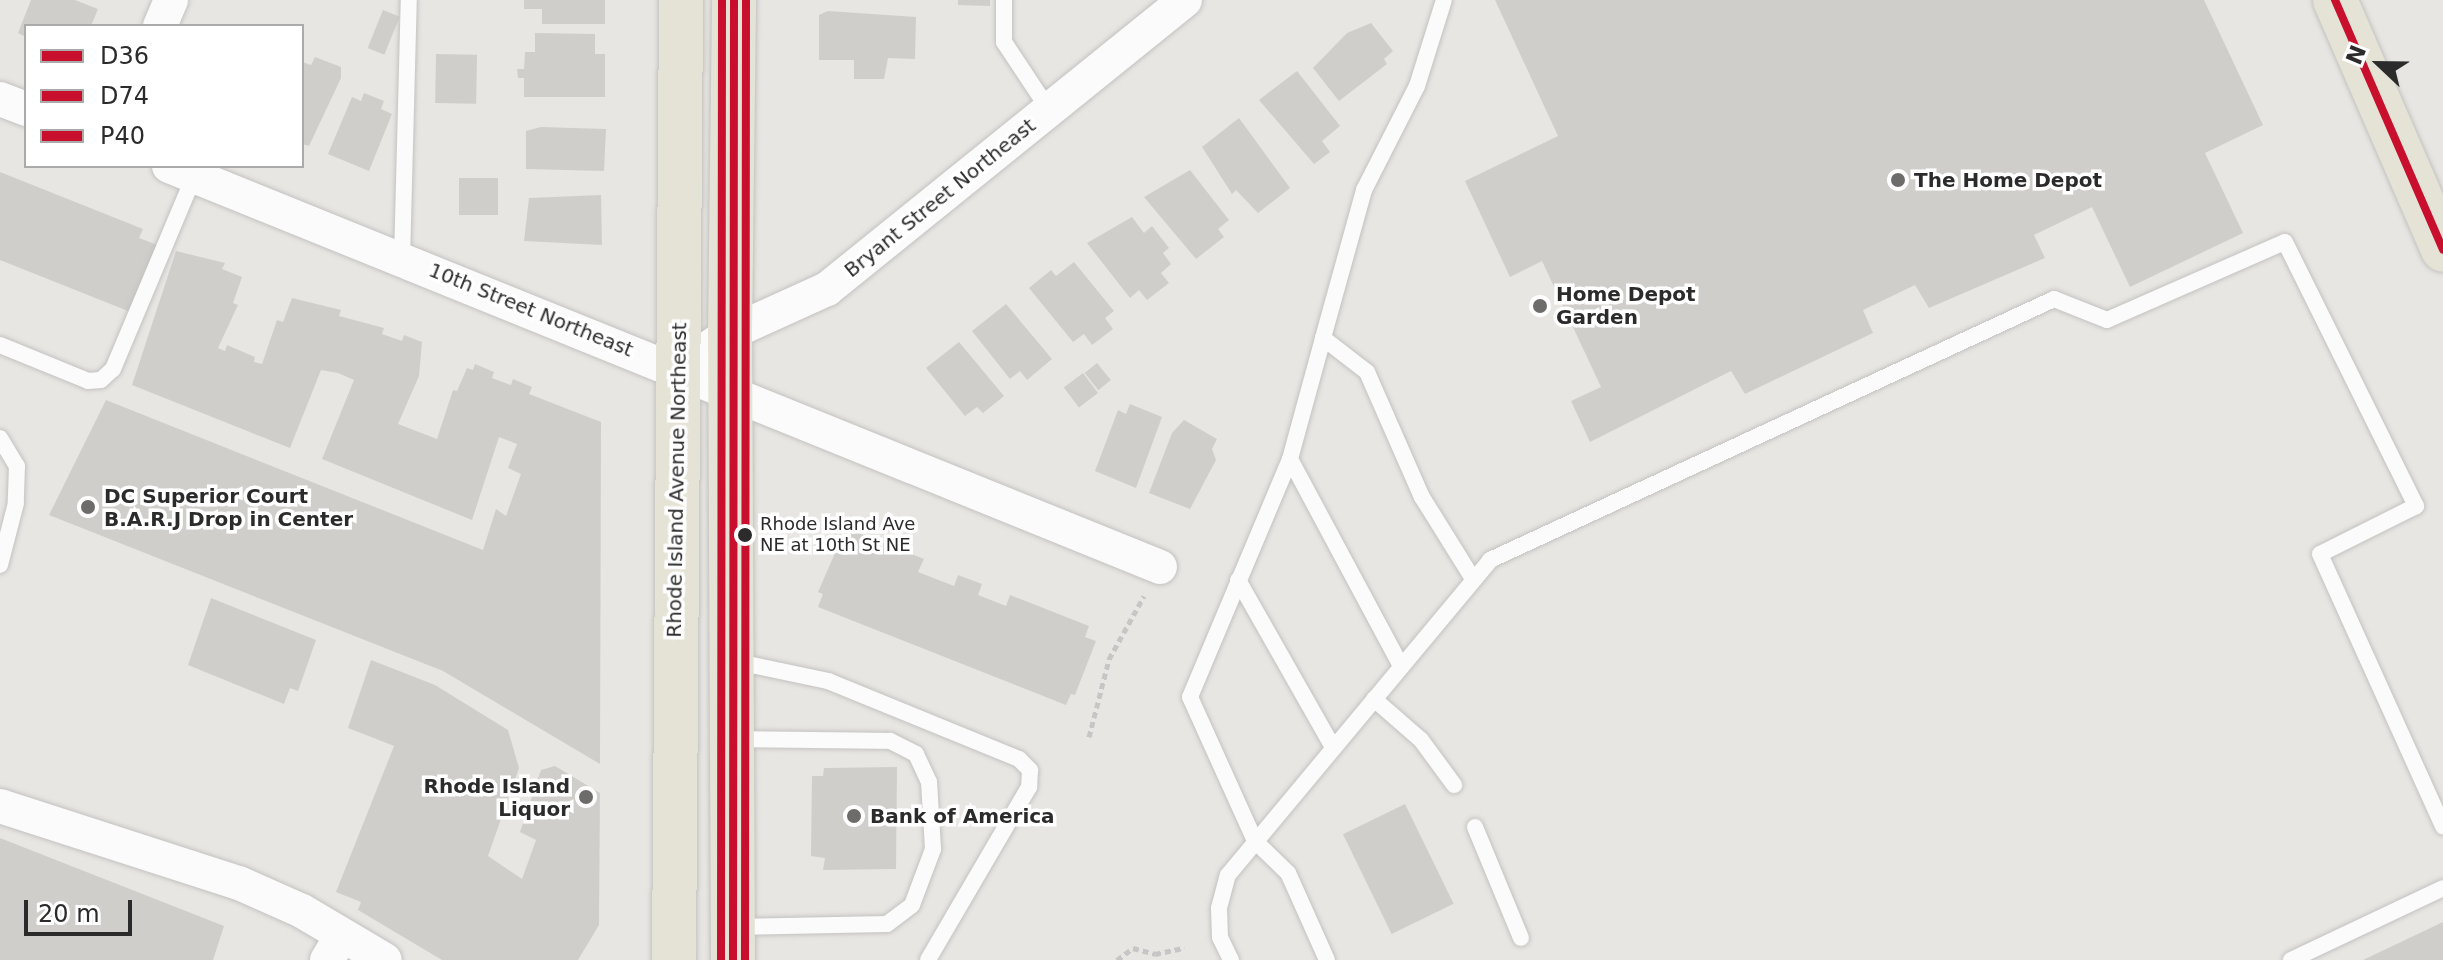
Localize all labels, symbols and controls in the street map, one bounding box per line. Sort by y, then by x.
legend [24,24,304,168]
north arrow [2339,24,2419,104]
text: D36 [100,42,149,70]
text: N [2341,42,2371,68]
text: D74 [100,82,149,110]
street label: Bryant Street Northeast [840,114,1040,282]
text: P40 [100,122,145,150]
place label: The Home Depot [1914,168,2102,192]
marker: The Home Depot [1889,171,1907,189]
street label: 10th Street Northeast [425,258,637,362]
place label: Home Depot Garden [1556,282,1696,329]
marker: Home Depot Garden [1531,297,1549,315]
street label: Rhode Island Avenue Northeast [662,322,692,638]
place label: DC Superior Court B.A.R.J Drop in Center [104,484,353,531]
marker: DC Superior Court B.A.R.J Drop in Center [79,498,97,516]
place label: Rhode Island Ave NE at 10th St NE [760,514,915,556]
marker: Rhode Island Ave NE at 10th St NE [737,527,753,543]
place label: Rhode Island Liquor [424,774,570,821]
marker: Rhode Island Liquor [577,788,595,806]
place label: Bank of America [870,804,1055,828]
marker: Bank of America [845,807,863,825]
scale bar [28,884,136,934]
text: 20 m [38,900,100,928]

